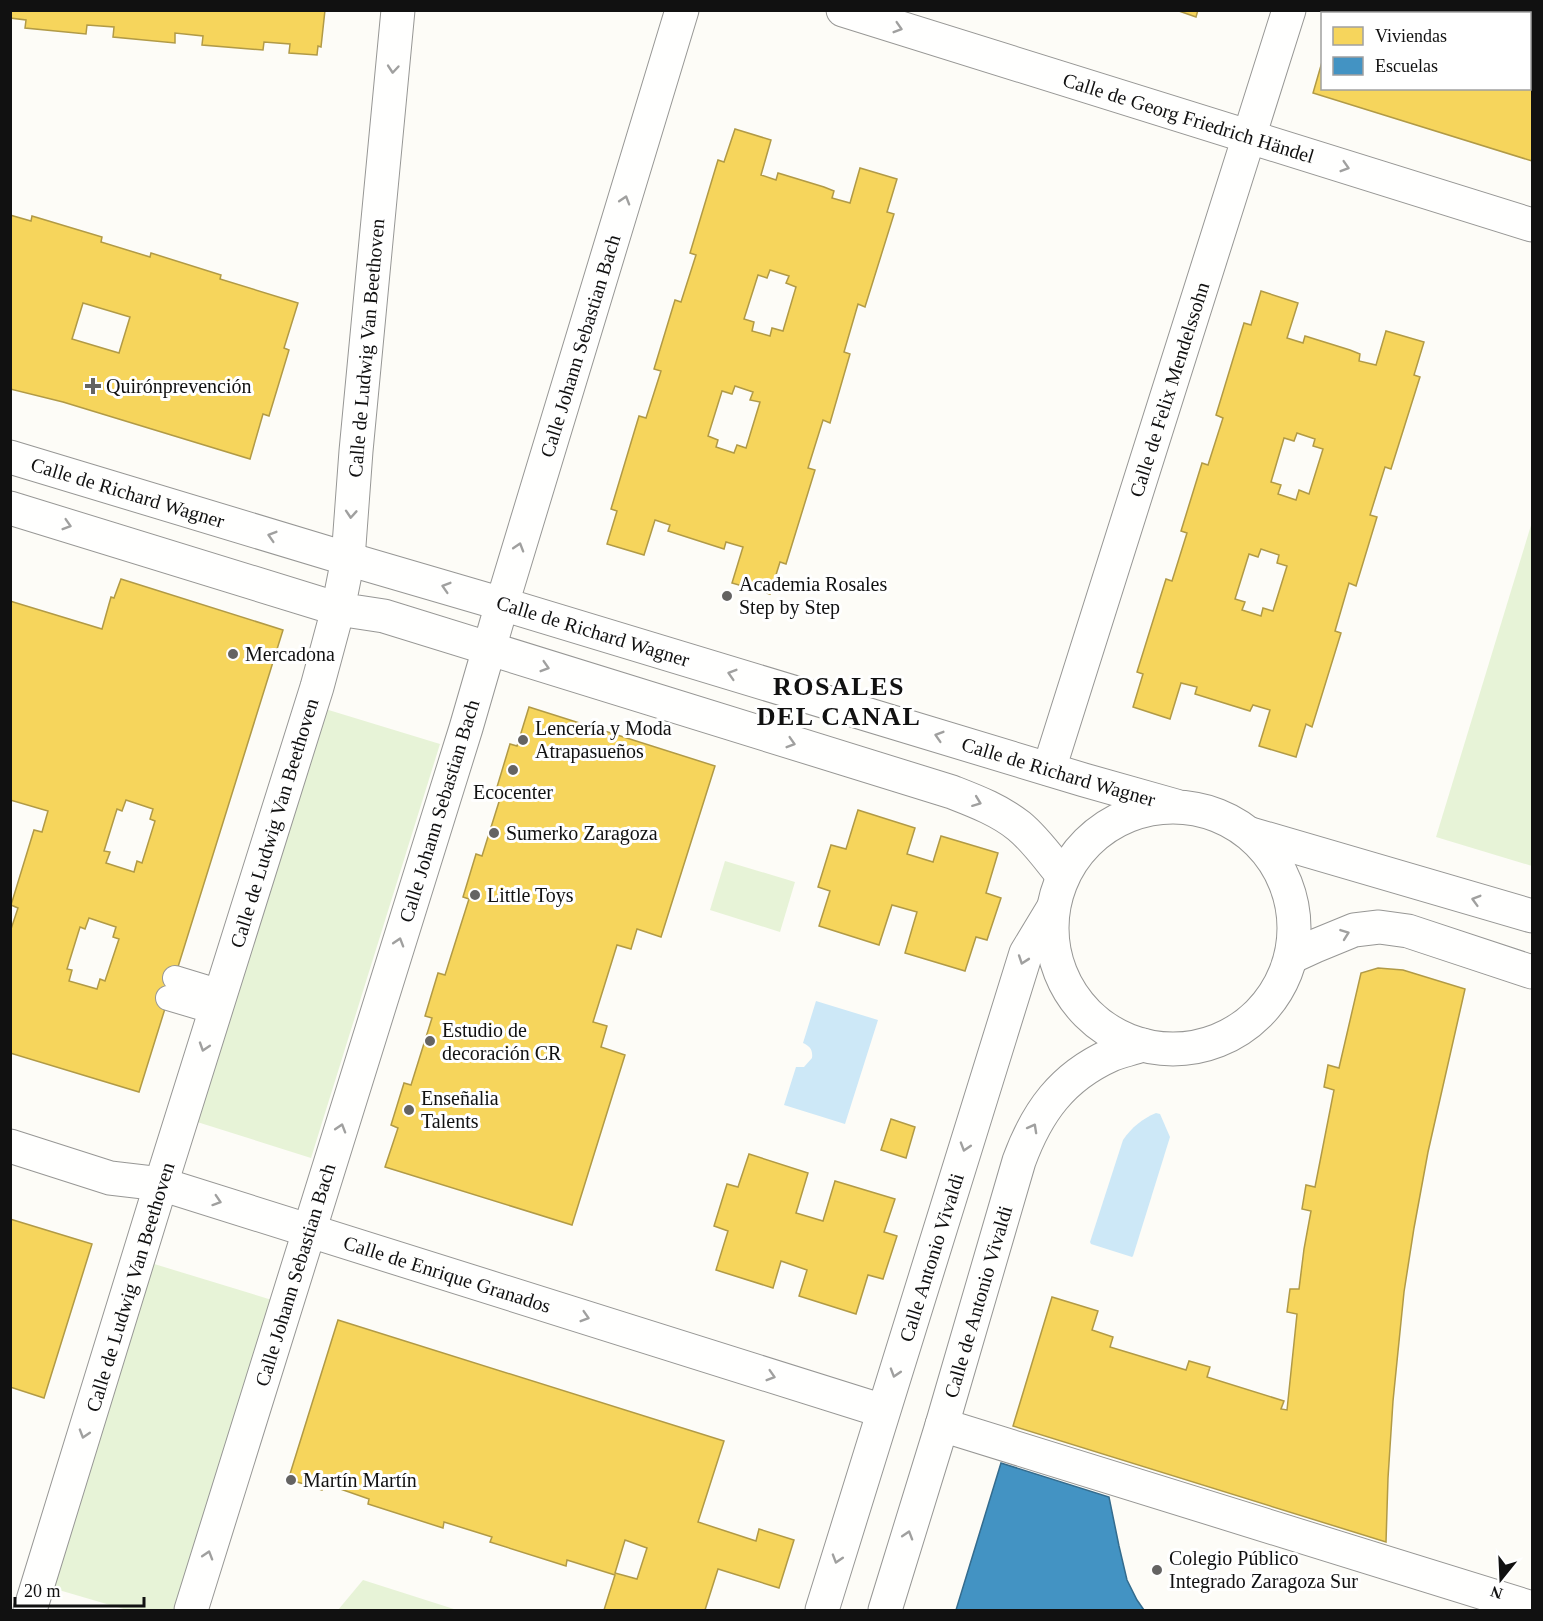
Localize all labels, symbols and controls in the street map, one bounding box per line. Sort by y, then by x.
legend [1321,12,1531,90]
one-way arrow [892,21,903,33]
text: Viviendas [1375,26,1447,46]
text: Escuelas [1375,56,1438,76]
one-way arrow [387,64,400,73]
street label: Calle de Georg Friedrich Händel [1060,68,1317,167]
one-way arrow [1339,160,1350,172]
one-way arrow [618,195,630,206]
street label: Calle de Ludwig Van Beethoven [344,218,389,478]
street label: Calle Johann Sebastian Bach [536,232,624,460]
street label: Calle de Felix Mendelssohn [1125,279,1213,500]
place label: Quirónprevención [106,375,252,398]
marker: Quirónprevención [84,377,102,395]
street label: Calle de Richard Wagner [28,453,227,532]
one-way arrow [345,509,358,518]
one-way arrow [61,517,72,530]
one-way arrow [267,531,278,543]
one-way arrow [512,543,524,553]
place label: Academia Rosales Step by Step [739,573,887,619]
one-way arrow [441,582,452,594]
marker: Academia Rosales Step by Step [720,589,734,603]
street label: Calle de Richard Wagner [494,591,693,672]
place label: Mercadona [245,643,335,665]
marker: Mercadona [226,647,240,661]
one-way arrow [539,660,550,672]
one-way arrow [727,669,738,681]
district label: ROSALES DEL CANAL [757,672,921,731]
street label: Calle de Ludwig Van Beethoven [226,696,323,951]
street label: Calle Johann Sebastian Bach [395,697,483,925]
place label: Lencería y Moda Atrapasueños [535,717,672,763]
one-way arrow [934,731,945,743]
marker: Lencería y Moda Atrapasueños [516,733,530,747]
street label: Calle de Richard Wagner [959,733,1158,811]
one-way arrow [785,736,796,748]
marker: Ecocenter [506,763,520,777]
place label: Ecocenter [473,781,553,803]
one-way arrow [971,795,982,807]
place label: Sumerko Zaragoza [506,822,658,845]
marker: Sumerko Zaragoza [487,826,501,840]
place label: Little Toys [487,884,574,907]
marker: Little Toys [468,888,482,902]
one-way arrow [1471,895,1482,907]
one-way arrow [1339,928,1350,941]
one-way arrow [392,937,404,948]
one-way arrow [1018,955,1031,965]
place label: Estudio de decoración CR [442,1019,562,1064]
marker: Estudio de decoración CR [423,1034,437,1048]
one-way arrow [199,1041,211,1052]
place label: Enseñalia Talents [421,1087,499,1132]
marker: Enseñalia Talents [402,1103,416,1117]
one-way arrow [334,1123,346,1134]
one-way arrow [1026,1123,1038,1134]
one-way arrow [960,1141,972,1152]
street label: Calle de Ludwig Van Beethoven [82,1160,179,1415]
street label: Calle Johann Sebastian Bach [251,1161,339,1389]
street label: Calle Antonio Vivaldi [895,1170,968,1345]
one-way arrow [211,1194,222,1206]
street label: Calle de Antonio Vivaldi [940,1203,1017,1400]
street label: Calle de Enrique Granados [341,1231,554,1317]
one-way arrow [579,1310,590,1322]
one-way arrow [890,1367,902,1378]
one-way arrow [765,1368,776,1381]
one-way arrow [79,1428,92,1439]
place label: Martín Martín [303,1469,417,1491]
marker: Martín Martín [284,1473,298,1487]
one-way arrow [901,1530,913,1540]
place label: Colegio Público Integrado Zaragoza Sur [1169,1547,1358,1593]
north arrow [1471,1549,1531,1609]
one-way arrow [201,1550,214,1561]
one-way arrow [832,1553,845,1564]
marker: Colegio Público Integrado Zaragoza Sur [1150,1563,1164,1577]
scale bar [15,1570,144,1608]
text: 20 m [24,1581,61,1601]
text: N [1488,1583,1505,1603]

